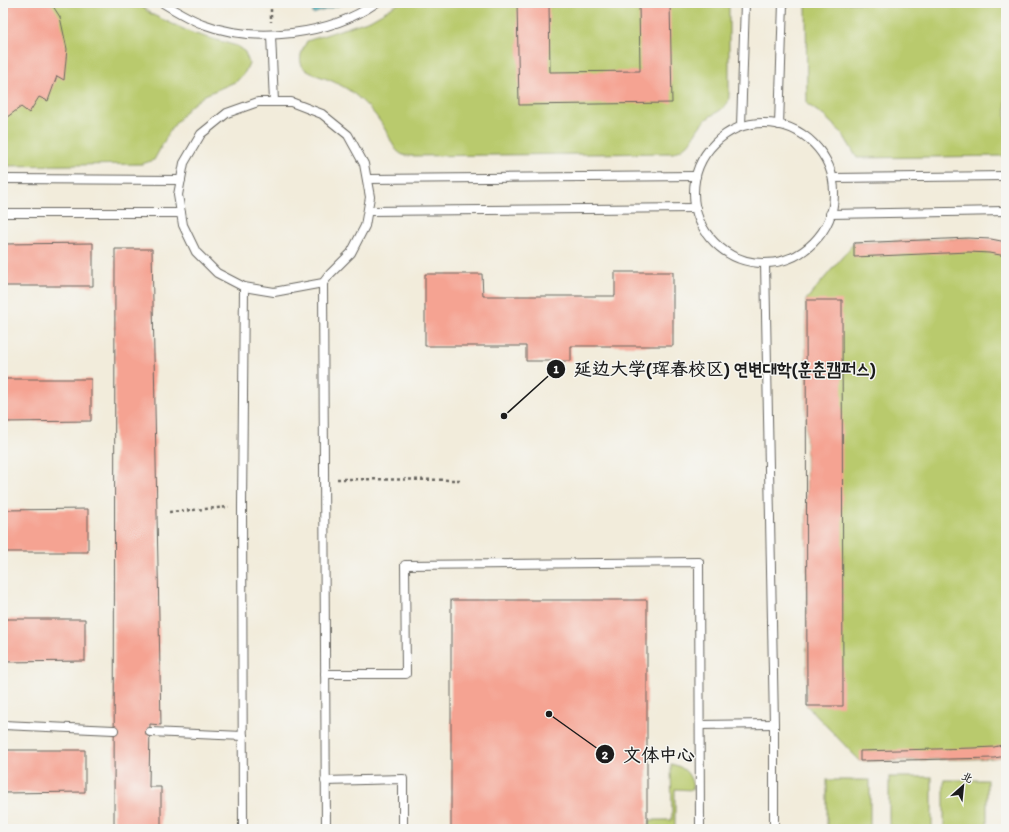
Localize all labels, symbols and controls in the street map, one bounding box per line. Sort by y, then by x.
callout: 延边大学(珲春校区) 연변대학(훈춘캠퍼스) [546,354,884,384]
text: 延边大学(珲春校区) 연변대학(훈춘캠퍼스) [574,358,876,380]
text: 1 [553,362,559,376]
callout: 文体中心 [595,739,703,769]
text: 文体中心 [623,744,695,766]
text: 2 [602,748,609,762]
north arrow [943,766,983,806]
text: 北 [959,769,975,786]

